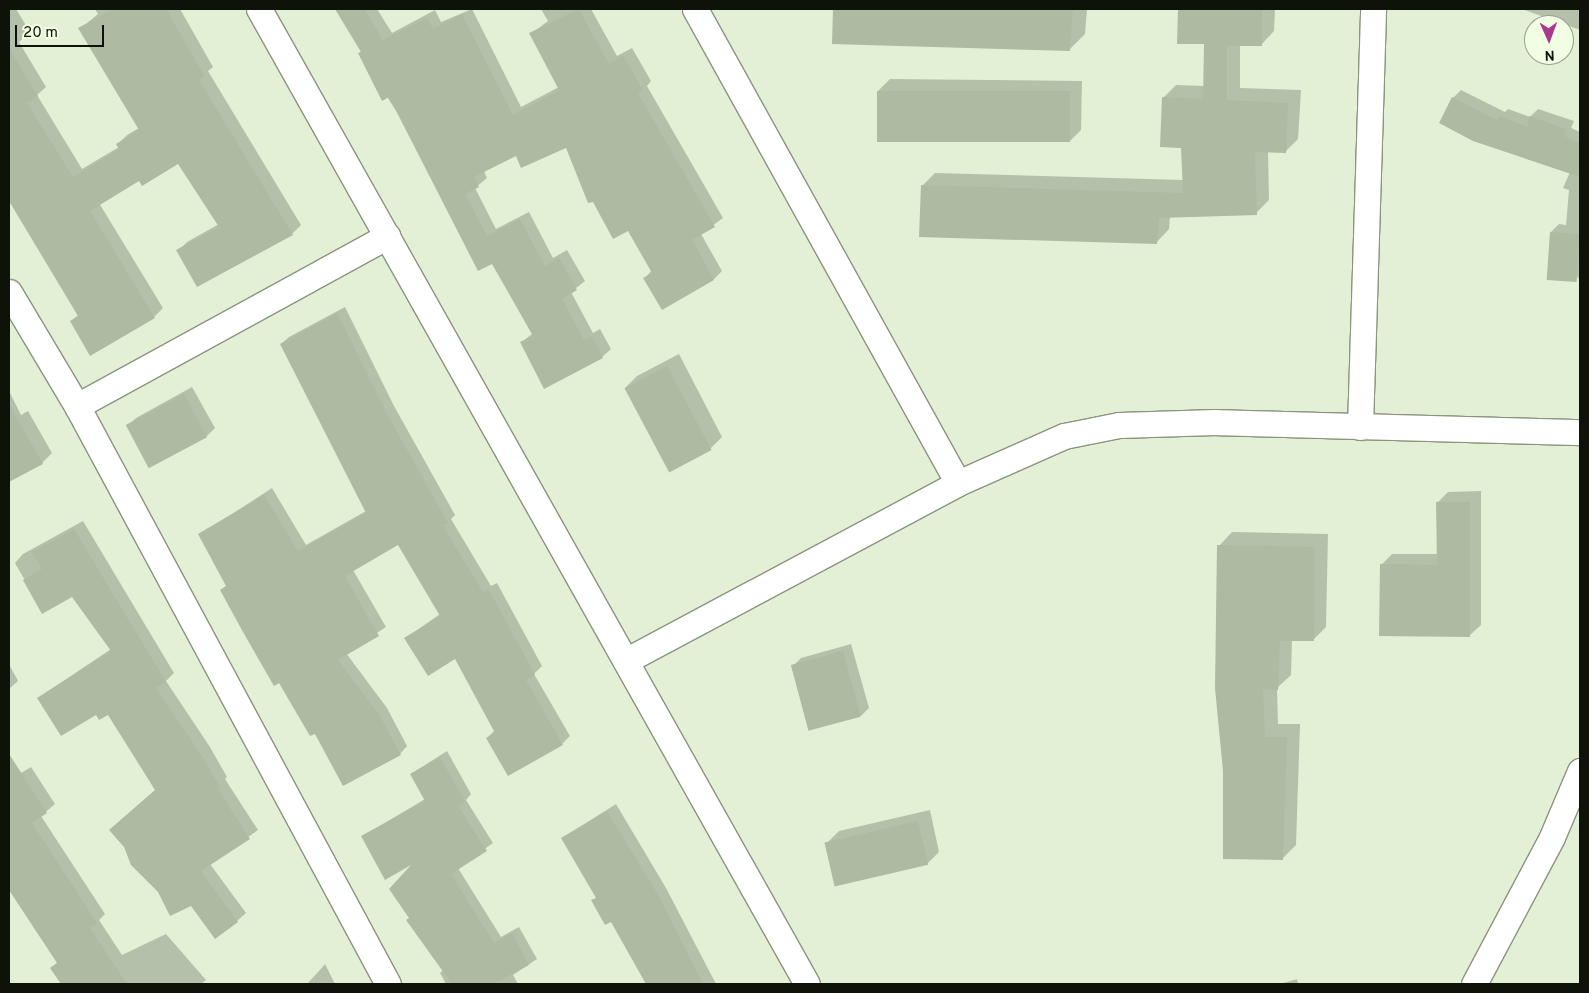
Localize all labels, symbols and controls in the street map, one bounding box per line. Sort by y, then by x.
scale bar [18,15,106,47]
north arrow [1524,15,1574,65]
text: 20 m [23,24,58,43]
text: N [1544,46,1555,63]

